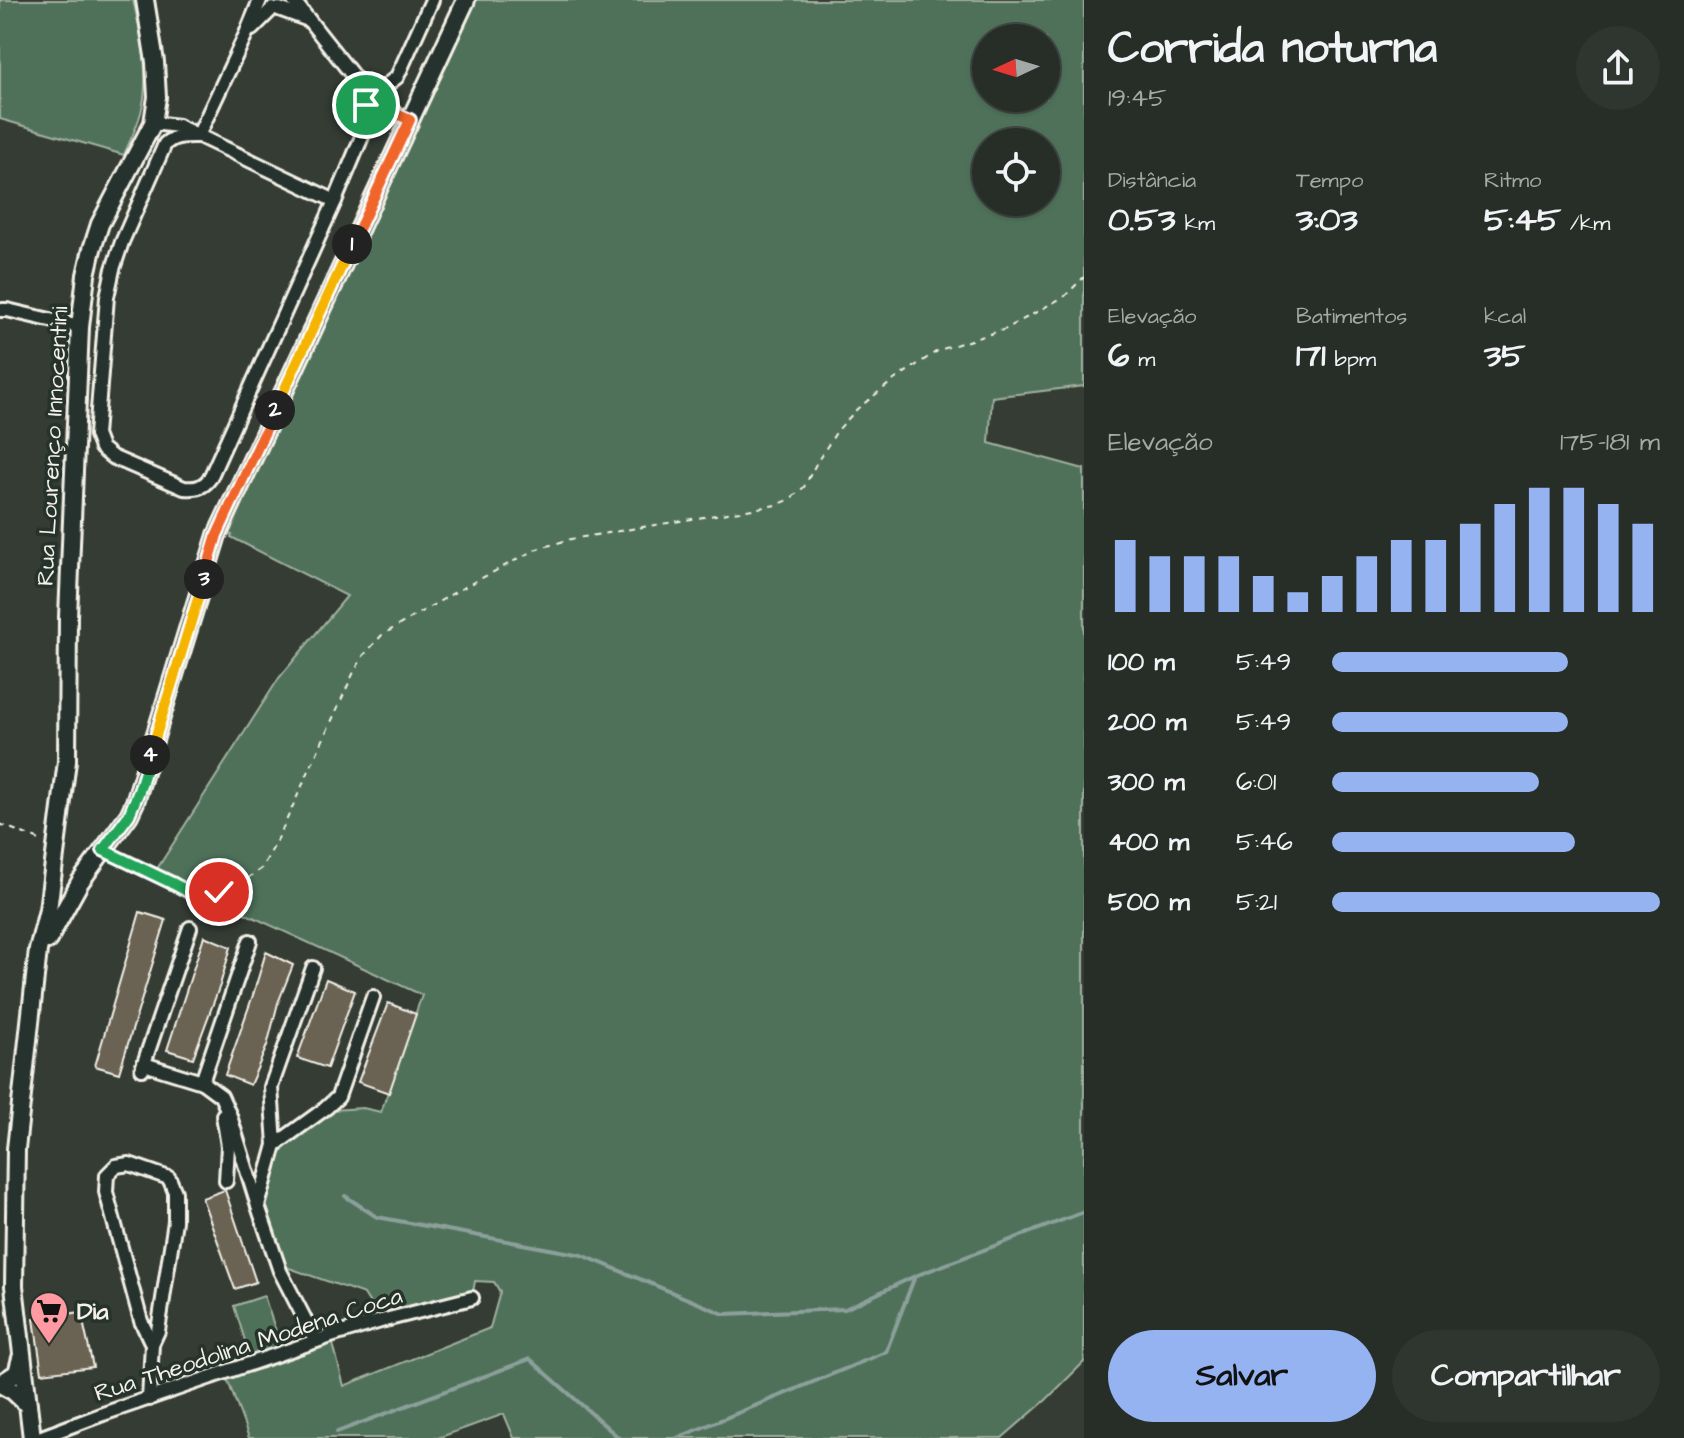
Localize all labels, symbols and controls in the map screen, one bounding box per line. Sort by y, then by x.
text: Corrida noturna [1108,19,1437,80]
north arrow [972,24,1060,112]
map controls [972,24,1060,216]
button: share [1576,26,1660,110]
pin [332,71,400,139]
text: 19:45 [1108,80,1167,116]
icon: arrive [344,83,388,127]
button: locate [972,128,1060,216]
text: Distância [1108,165,1196,196]
text: Tempo [1296,165,1363,196]
text: Ritmo [1484,165,1541,196]
text: 0.53 [1108,196,1176,244]
text: 3:03 [1296,196,1358,244]
text: 5:45 [1484,196,1561,244]
text: km [1176,208,1215,239]
text: /km [1561,208,1610,239]
pin: 1 [332,224,372,264]
text: 1 [351,228,353,259]
text: Elevação [1108,301,1196,332]
text: Batimentos [1296,301,1407,332]
text: kcal [1484,301,1526,332]
street label: Rua Lourenço Innocentini [29,305,77,587]
text: 6 [1108,332,1129,380]
text: 171 [1296,332,1326,380]
text: 35 [1484,332,1525,380]
text: m [1129,344,1155,375]
text: bpm [1326,344,1376,375]
pin: 2 [255,390,295,430]
text: 2 [269,394,281,425]
text: Elevação [1108,424,1213,460]
text: 175–181 m [1560,424,1660,460]
pin: 3 [184,559,224,599]
text: 3 [198,563,210,594]
text: 100 m [1108,644,1175,680]
text: 5:49 [1236,644,1291,680]
text: 200 m [1108,704,1186,740]
text: 5:49 [1236,704,1291,740]
pin: 4 [130,735,170,775]
text: 4 [143,739,157,770]
text: 300 m [1108,764,1185,800]
text: 6:01 [1236,764,1276,800]
text: 400 m [1108,824,1189,860]
text: 5:46 [1236,824,1293,860]
pin [185,858,253,926]
icon: check [197,870,241,914]
text: 500 m [1108,884,1190,920]
text: 5:21 [1236,884,1277,920]
street label: Rua Theodolina Modena Coca [90,1279,407,1411]
supermarket icon: Dia [28,1290,70,1345]
place label: Dia [77,1295,109,1329]
button: Salvar [1108,1330,1376,1422]
button: Compartilhar [1392,1330,1660,1422]

